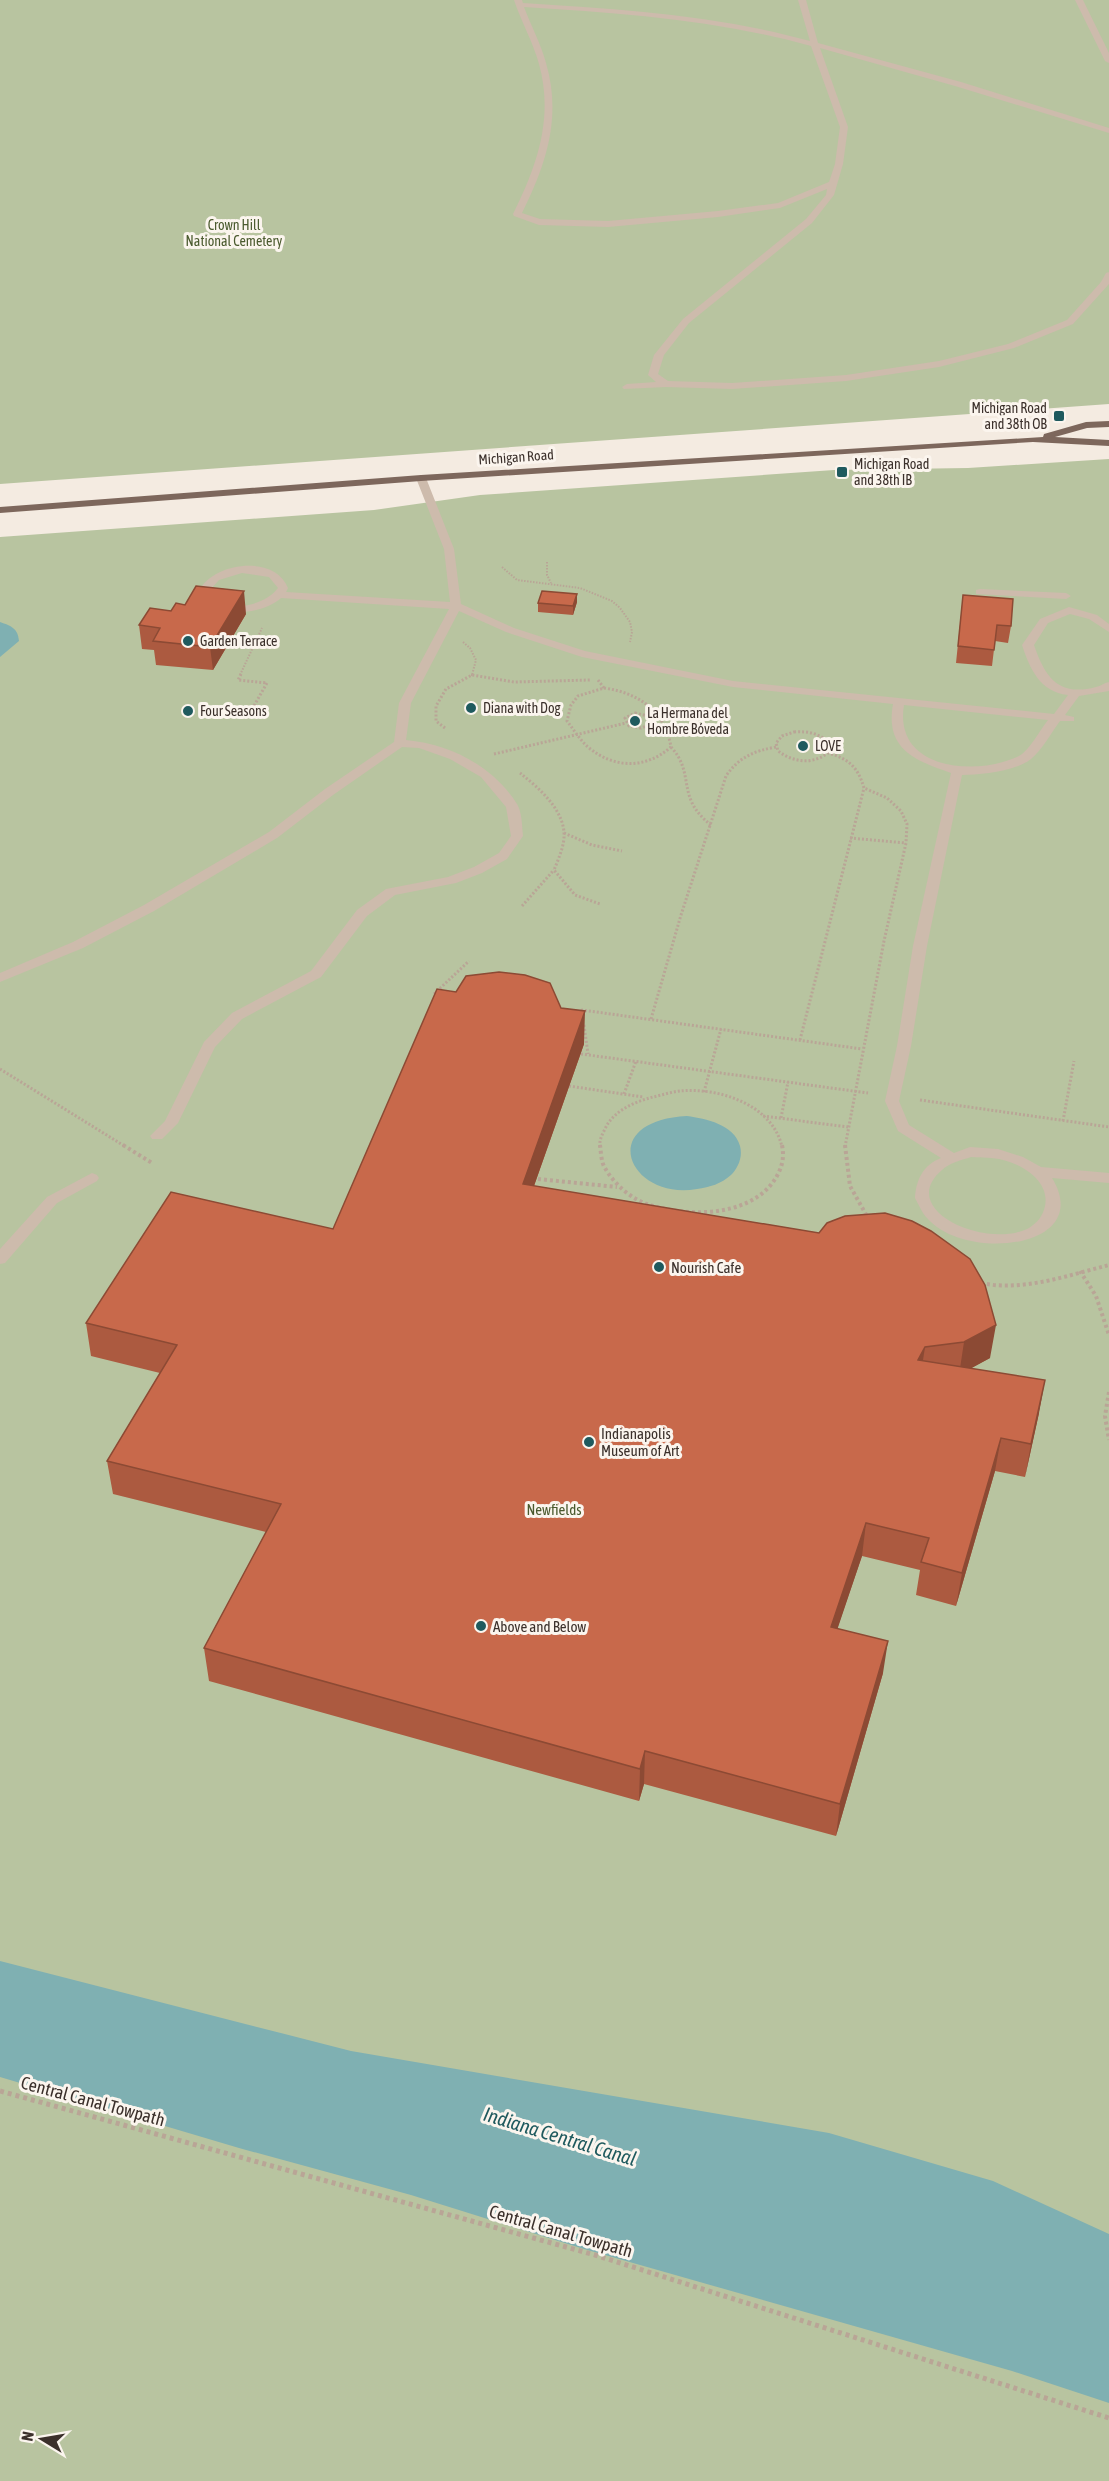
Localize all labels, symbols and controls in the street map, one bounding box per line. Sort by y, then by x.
park label: Crown Hill National Cemetery [186,217,283,249]
place label: Michigan Road and 38th OB [972,400,1047,432]
marker: Michigan Road and 38th OB [1052,409,1066,423]
street label: Michigan Road [478,446,554,468]
place label: Michigan Road and 38th IB [854,456,929,488]
marker: Michigan Road and 38th IB [835,465,849,479]
place label: Garden Terrace [200,633,277,649]
marker: Garden Terrace [181,634,195,648]
place label: Diana with Dog [483,700,561,716]
marker: Diana with Dog [464,701,478,715]
place label: Four Seasons [200,703,267,719]
marker: Four Seasons [181,704,195,718]
place label: La Hermana del Hombre Bóveda [647,705,729,737]
marker: La Hermana del Hombre Bóveda [628,714,642,728]
place label: LOVE [815,738,841,754]
marker: LOVE [796,739,810,753]
place label: Nourish Cafe [671,1259,742,1276]
marker: Nourish Cafe [652,1260,666,1274]
place label: Indianapolis Museum of Art [601,1425,680,1459]
marker: Indianapolis Museum of Art [582,1435,596,1449]
park label: Newfields [526,1501,582,1518]
place label: Above and Below [493,1618,586,1635]
marker: Above and Below [474,1619,488,1633]
street label: Central Canal Towpath [19,2072,167,2130]
water label: Indiana Central Canal [481,2102,639,2170]
street label: Central Canal Towpath [487,2200,635,2262]
north arrow [12,2409,72,2469]
text: N [18,2430,37,2442]

